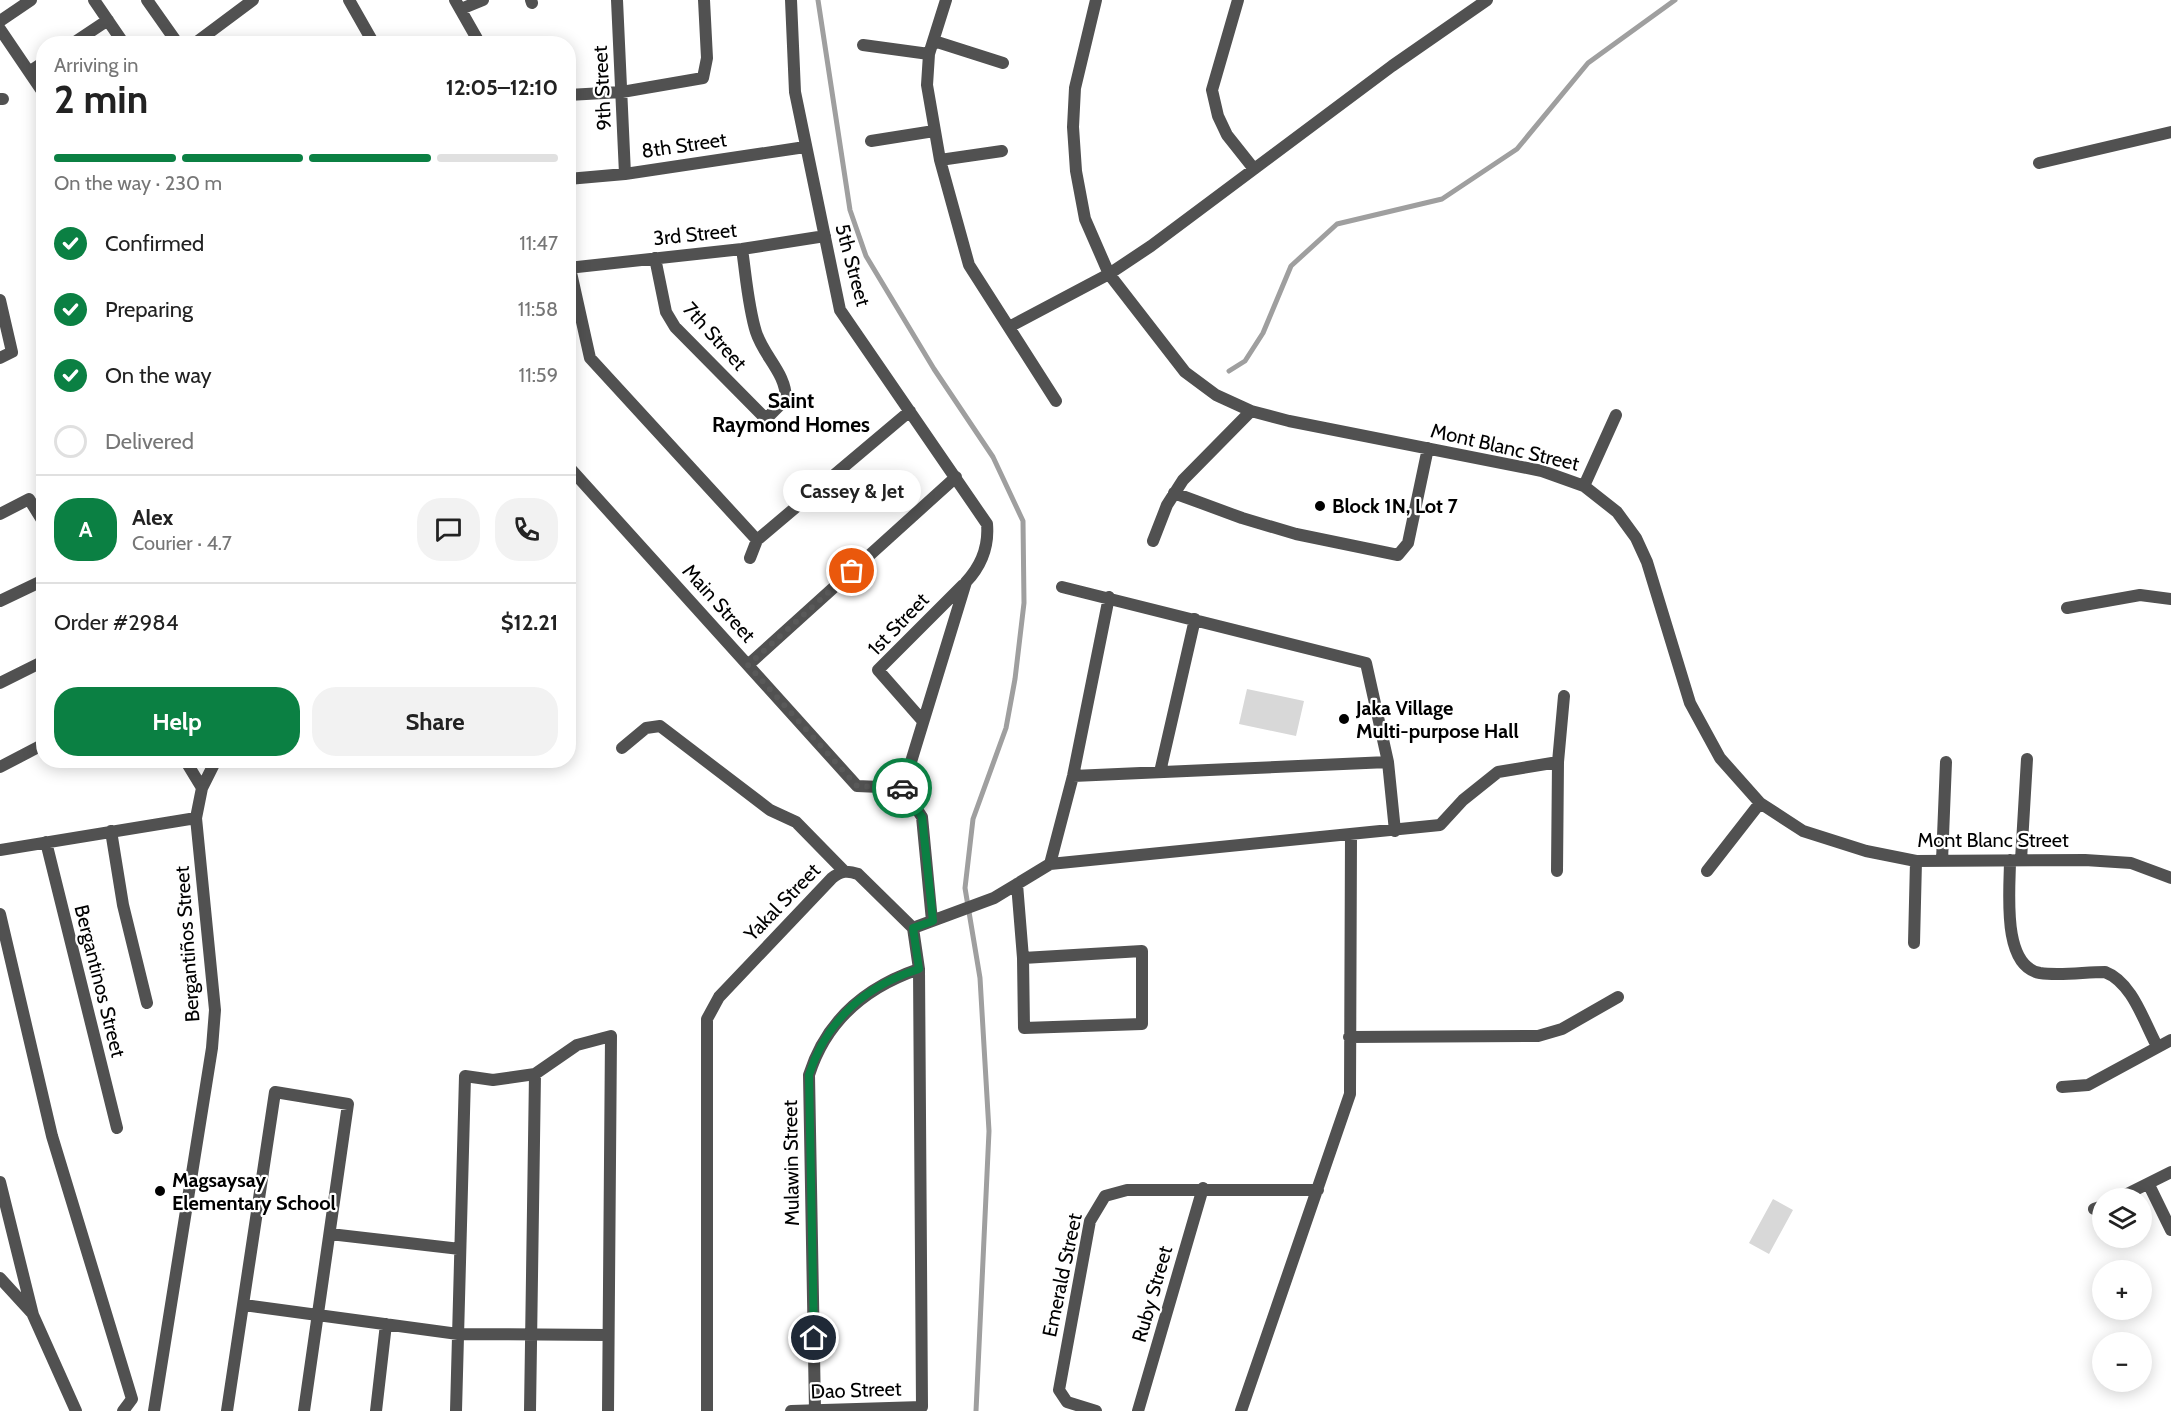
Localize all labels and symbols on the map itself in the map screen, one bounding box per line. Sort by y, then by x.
street label: 9th Street [588,45,616,131]
street label: 8th Street [640,127,728,163]
street label: 3rd Street [652,218,738,250]
street label: 5th Street [830,221,876,309]
street label: 7th Street [678,297,752,375]
district label: Saint Raymond Homes [712,388,870,437]
street label: Mont Blanc Street [1428,418,1582,476]
callout: Cassey & Jet [783,469,921,511]
place label: Block 1N, Lot 7 [1332,494,1458,518]
marker: Block 1N, Lot 7 [1313,499,1327,513]
pin [826,545,877,596]
street label: Main Street [678,559,761,647]
street label: 1st Street [862,588,934,660]
place label: Jaka Village Multi-purpose Hall [1355,696,1519,743]
marker: Jaka Village Multi-purpose Hall [1337,712,1351,726]
courier [872,758,932,818]
street label: Mont Blanc Street [1917,828,2069,852]
street label: Yakal Street [738,858,825,947]
street label: Bergantiños Street [170,865,204,1023]
street label: Bergantinos Street [69,902,131,1060]
street label: Mulawin Street [778,1099,804,1226]
place label: Magsaysay Elementary School [172,1168,336,1215]
marker: Magsaysay Elementary School [153,1184,167,1198]
street label: Emerald Street [1037,1211,1087,1339]
street label: Ruby Street [1127,1243,1177,1345]
pin [788,1312,839,1363]
street label: Dao Street [810,1376,902,1404]

